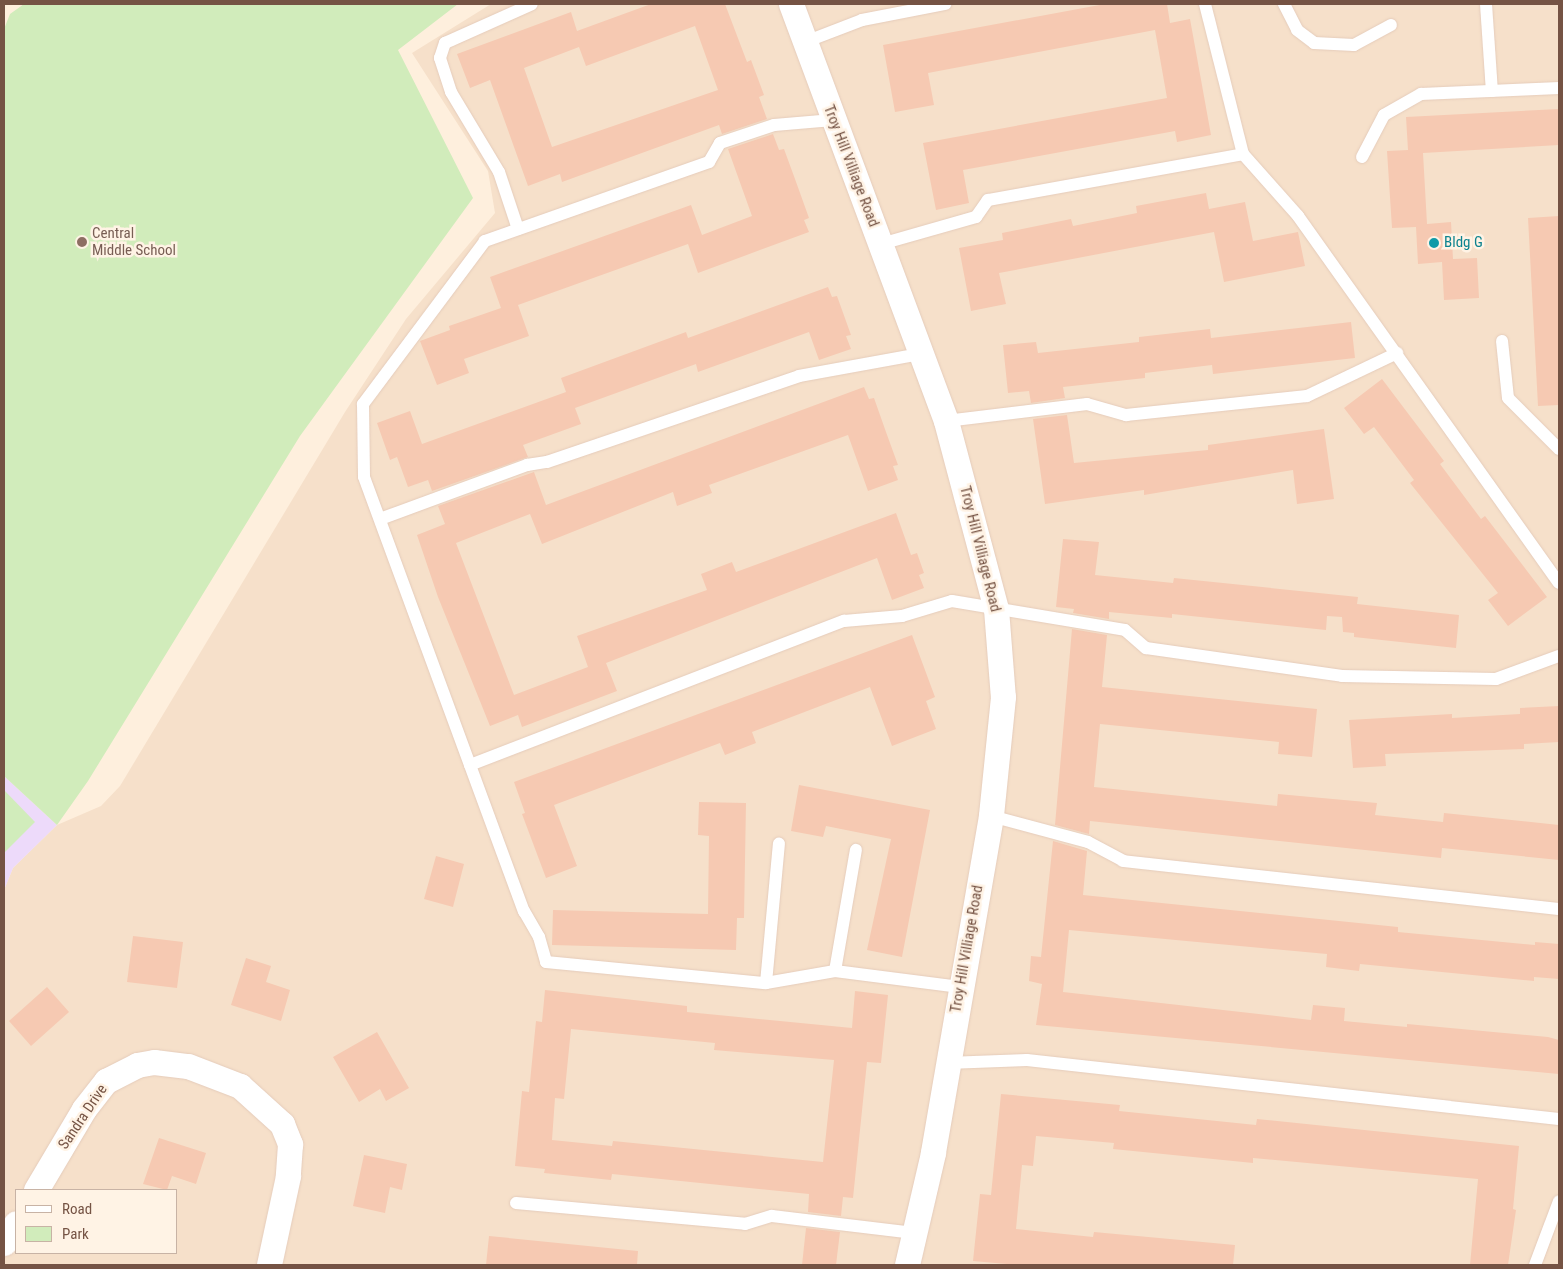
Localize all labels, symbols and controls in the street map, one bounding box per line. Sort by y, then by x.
street label: Troy Hill Villiage Road [819,102,883,230]
place label: Central Middle School [92,224,176,259]
place label: Bldg G [1444,234,1483,252]
marker: Central Middle School [76,236,88,248]
marker: Bldg G [1428,237,1440,249]
street label: Troy Hill Villiage Road [956,484,1004,614]
street label: Troy Hill Villiage Road [947,884,987,1014]
street label: Sandra Drive [55,1081,111,1153]
legend [15,1189,178,1254]
text: Road [62,1200,92,1218]
text: Park [62,1225,89,1243]

